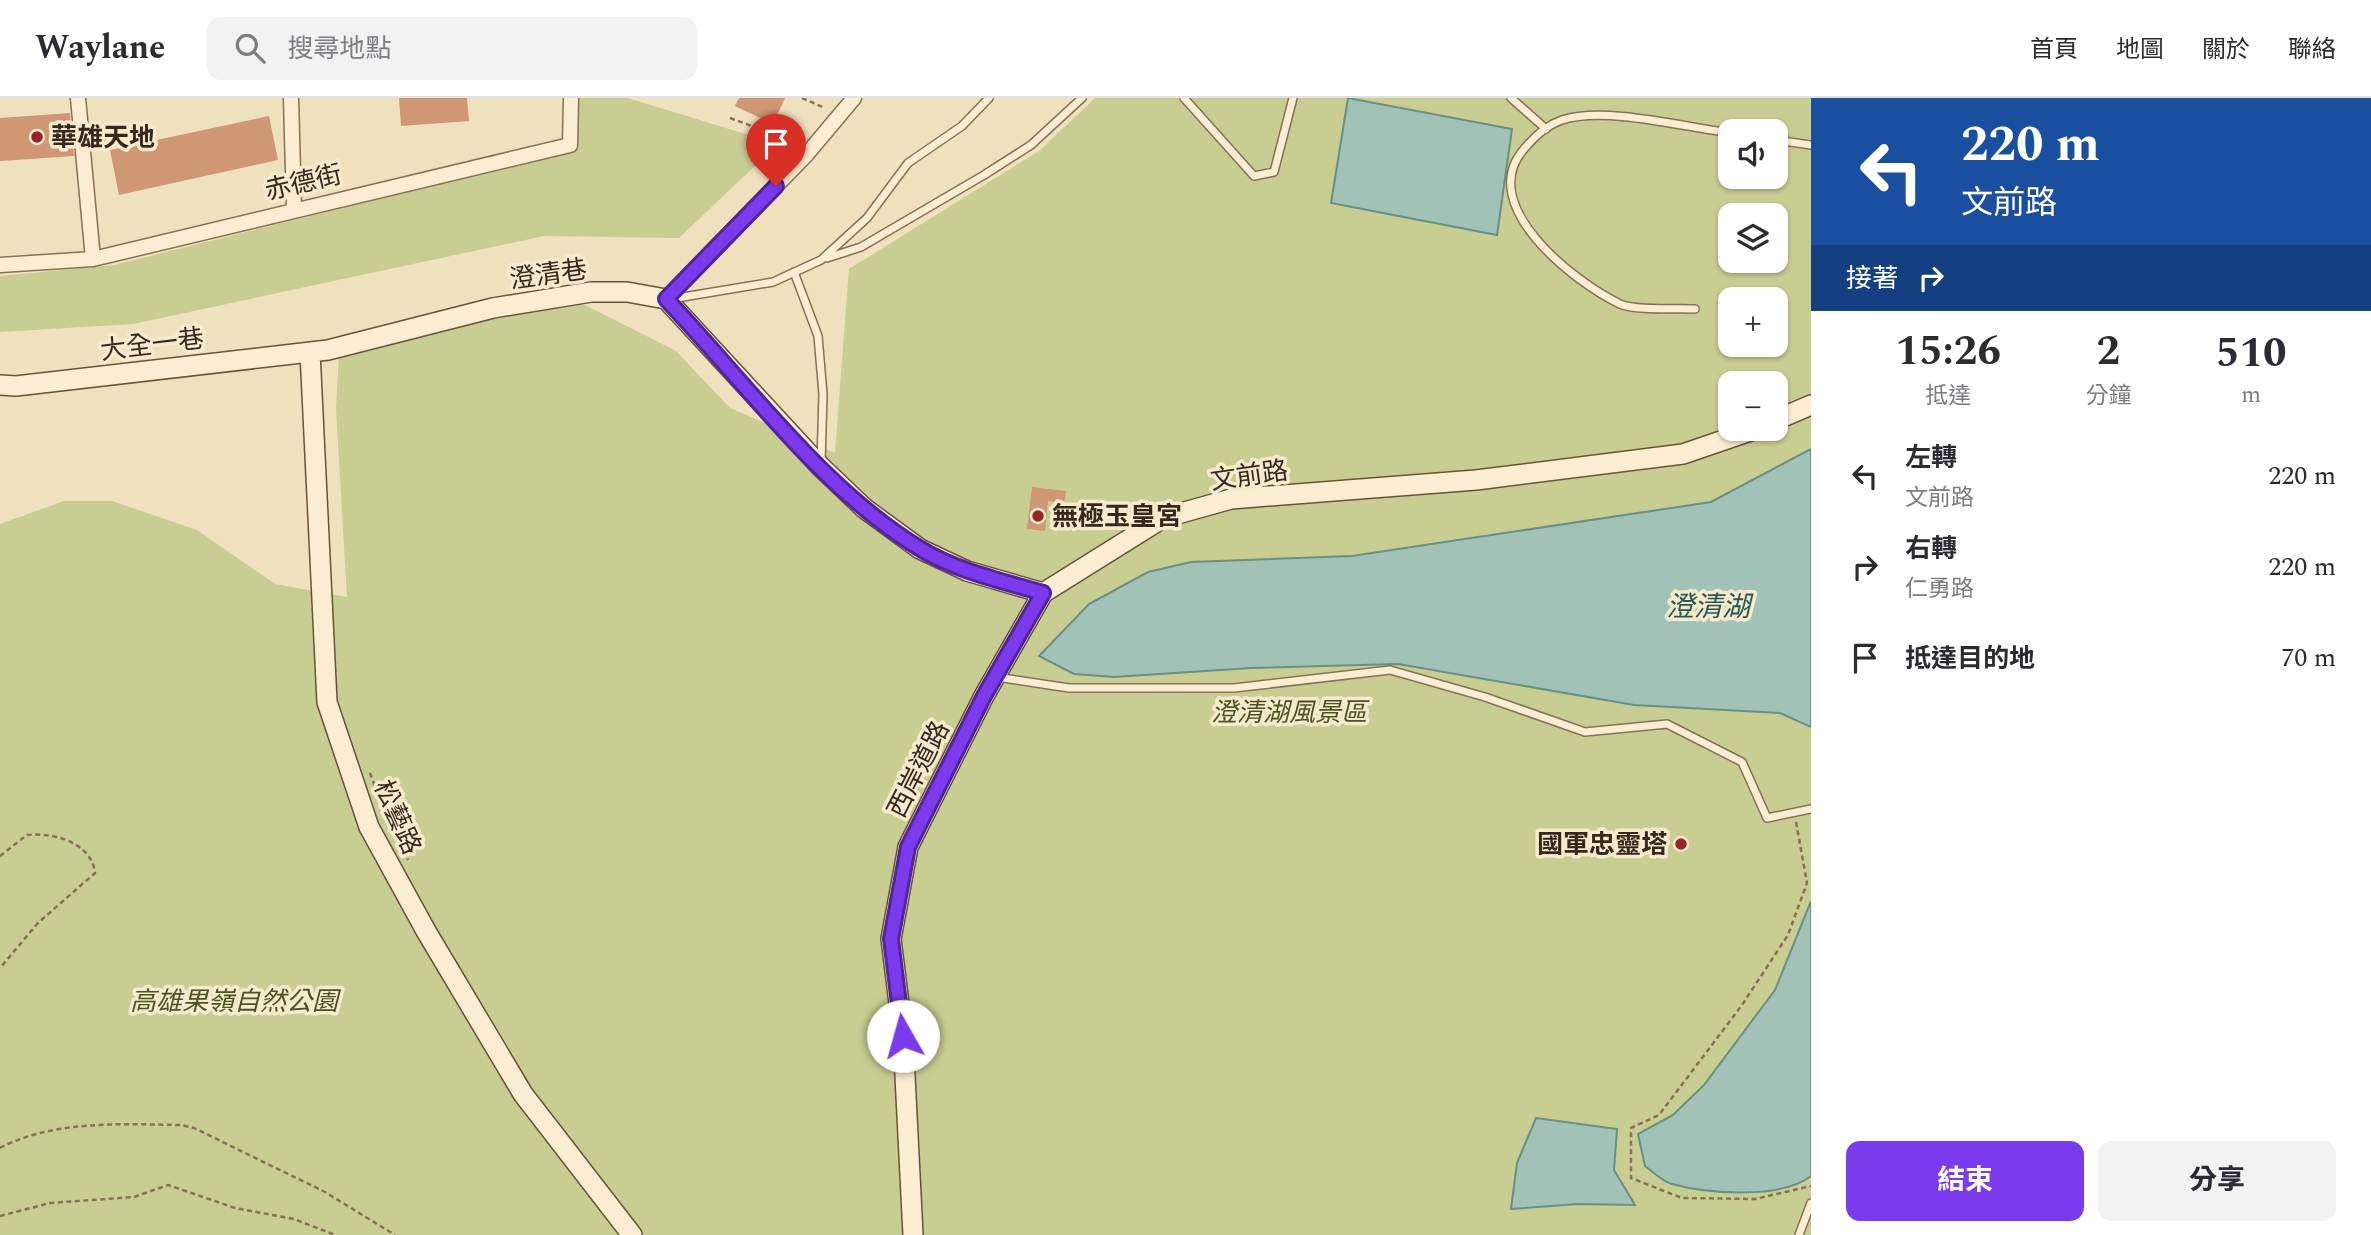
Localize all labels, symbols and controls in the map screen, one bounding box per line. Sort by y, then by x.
search box [207,17,697,80]
text: Waylane [35,23,165,73]
icon: search [231,29,269,67]
text: 搜尋地點 [287,29,392,69]
text: 首頁 [2030,32,2078,68]
text: 地圖 [2116,32,2164,68]
text: 關於 [2202,32,2250,68]
text: 聯絡 [2288,32,2336,68]
text: 220 m [1961,108,2100,183]
pin [746,114,806,186]
place label: 華雄天地 [51,118,155,158]
map controls [1718,119,1788,441]
button: sound [1718,119,1788,189]
icon: arrive [757,125,795,163]
icon: left [1846,126,1937,217]
marker: 華雄天地 [29,129,45,145]
street label: 赤德街 [261,155,346,211]
text: 文前路 [1961,179,2057,228]
button: layers [1718,203,1788,273]
street label: 澄清巷 [507,250,590,300]
text: 接著 [1846,259,1898,299]
icon: right [1912,259,1950,297]
button: + [1718,287,1788,357]
street label: 大全一巷 [98,319,206,371]
text: 15:26 [1895,320,2001,383]
text: 2 [2097,320,2120,383]
text: 510 [2216,322,2287,385]
button: − [1718,371,1788,441]
text: m [2241,378,2261,413]
text: 抵達 [1925,379,1971,414]
text: 分鐘 [2085,379,2131,414]
text: 左轉 [1905,438,1957,478]
street label: 文前路 [1208,451,1291,501]
text: 220 m [2268,456,2336,496]
icon: left [1846,457,1884,495]
text: 文前路 [1905,481,1974,516]
place label: 無極玉皇宮 [1052,497,1182,537]
marker: 無極玉皇宮 [1030,508,1046,524]
text: 右轉 [1905,529,1957,569]
text: 220 m [2268,547,2336,587]
icon: right [1846,548,1884,586]
text: 仁勇路 [1905,572,1974,607]
water label: 澄清湖 [1666,586,1754,629]
text: 70 m [2281,638,2336,678]
icon: arrive [1846,639,1884,677]
text: 抵達目的地 [1905,639,2035,679]
park label: 澄清湖風景區 [1211,693,1370,733]
street label: 西岸道路 [877,714,960,825]
street label: 松藝路 [363,774,431,861]
place label: 國軍忠靈塔 [1537,825,1667,865]
marker: 國軍忠靈塔 [1673,836,1689,852]
park label: 高雄果嶺自然公園 [130,982,342,1022]
position arrow [866,999,940,1073]
button: 結束 [1846,1141,2084,1221]
button: 分享 [2098,1141,2336,1221]

